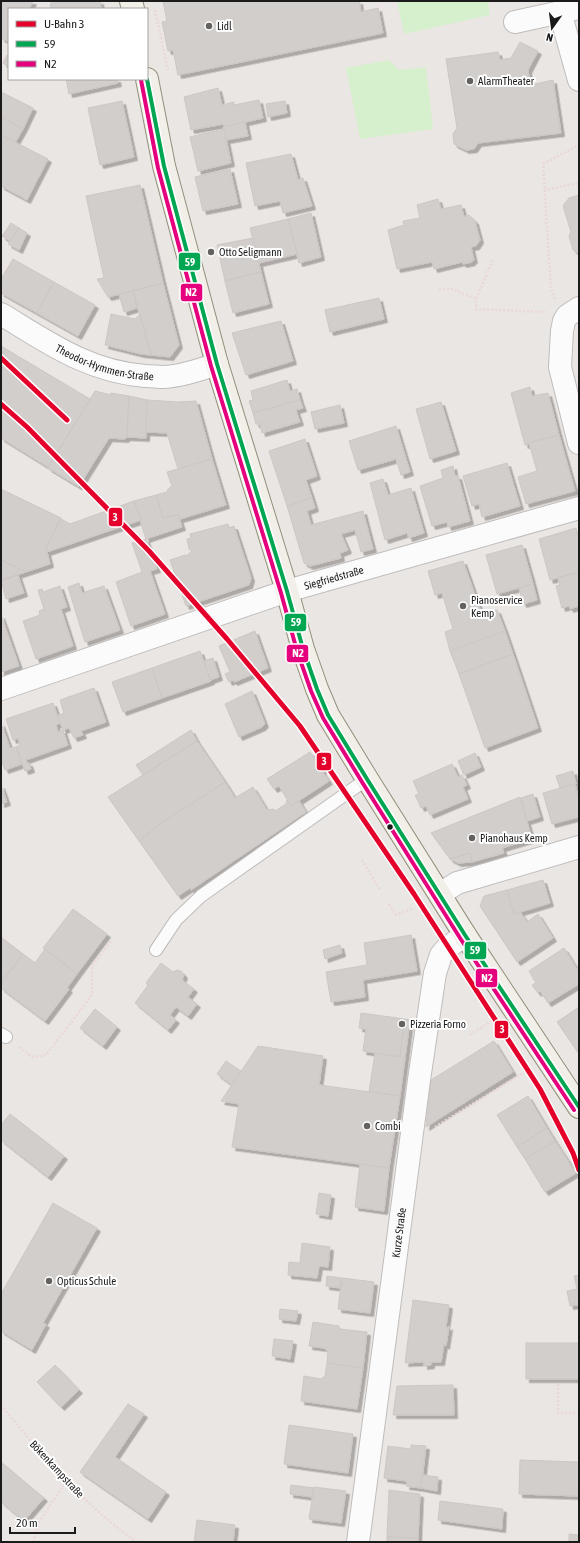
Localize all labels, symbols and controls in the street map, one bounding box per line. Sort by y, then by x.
legend [8,8,148,80]
north arrow [532,8,572,48]
text: U-Bahn 3 [44,17,84,31]
place label: Lidl [217,20,232,32]
marker: Lidl [204,21,214,31]
text: N [545,31,554,44]
text: 59 [44,37,56,51]
text: N2 [44,57,57,71]
place label: AlarmTheater [478,75,535,87]
marker: AlarmTheater [465,76,475,86]
place label: Otto Seligmann [219,246,282,258]
marker: Otto Seligmann [206,247,216,257]
line badge: 59 [178,252,201,271]
text: 59 [185,256,195,268]
line badge: N2 [180,283,203,302]
text: N2 [185,286,197,298]
street label: Theodor-Hymmen-Straße [54,342,154,382]
line badge: 3 [108,507,123,527]
text: 3 [112,511,118,523]
street label: Siegfriedstraße [303,564,365,592]
place label: Pianoservice Kemp [471,594,523,619]
marker: Pianoservice Kemp [458,601,468,611]
line badge: 59 [284,613,307,632]
text: 59 [291,616,301,628]
line badge: N2 [286,644,309,663]
text: N2 [292,647,304,659]
line badge: 3 [316,752,332,771]
text: 3 [321,755,327,767]
unlabelled marker [385,822,395,832]
place label: Pianohaus Kemp [480,832,548,844]
marker: Pianohaus Kemp [467,833,477,843]
line badge: 59 [464,941,487,960]
text: 59 [470,944,480,956]
line badge: N2 [475,968,498,988]
text: N2 [481,972,493,984]
place label: Pizzeria Forno [410,1018,466,1030]
marker: Pizzeria Forno [397,1019,407,1029]
line badge: 3 [494,1020,509,1039]
text: 3 [499,1023,505,1035]
place label: Combi [375,1120,401,1132]
marker: Combi [362,1121,372,1131]
street label: Kurze Straße [390,1207,408,1258]
place label: Opticus Schule [57,1275,116,1287]
marker: Opticus Schule [44,1276,54,1286]
street label: Bökenkampstraße [27,1438,87,1500]
scale bar [10,1509,75,1535]
text: 20 m [16,1516,38,1530]

